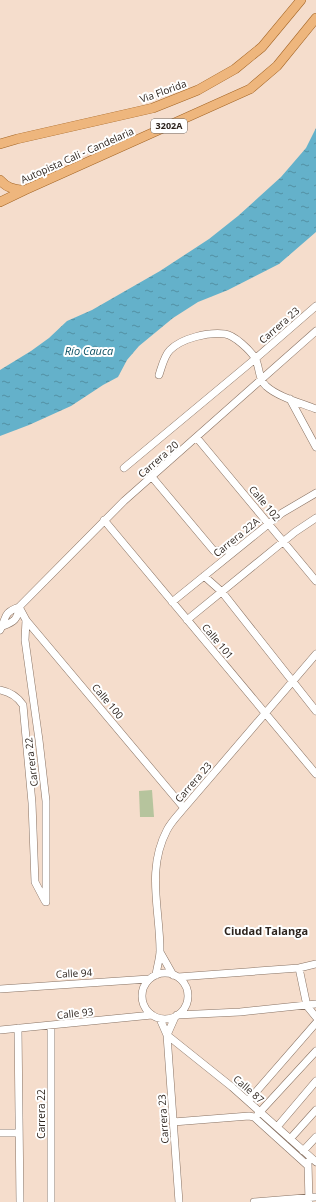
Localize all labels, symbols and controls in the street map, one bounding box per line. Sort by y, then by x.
street label: Via Florida [138,76,188,106]
road number: 3202A [151,119,187,133]
street label: Autopista Cali - Candelaria [18,124,136,186]
street label: Carrera 23 [256,303,302,346]
water label: Río Cauca [65,343,113,358]
street label: Carrera 20 [135,437,181,480]
street label: Calle 102 [246,482,284,524]
street label: Carrera 22A [210,514,263,560]
street label: Calle 101 [199,620,237,662]
street label: Calle 100 [89,680,127,722]
street label: Carrera 22 [21,736,41,787]
street label: Carrera 23 [172,759,215,805]
district label: Ciudad Talanga [224,923,308,938]
street label: Calle 94 [55,965,93,981]
street label: Calle 93 [56,1004,94,1022]
street label: Calle 87 [231,1072,268,1106]
street label: Carrera 22 [34,1089,48,1139]
street label: Carrera 23 [154,1094,172,1144]

